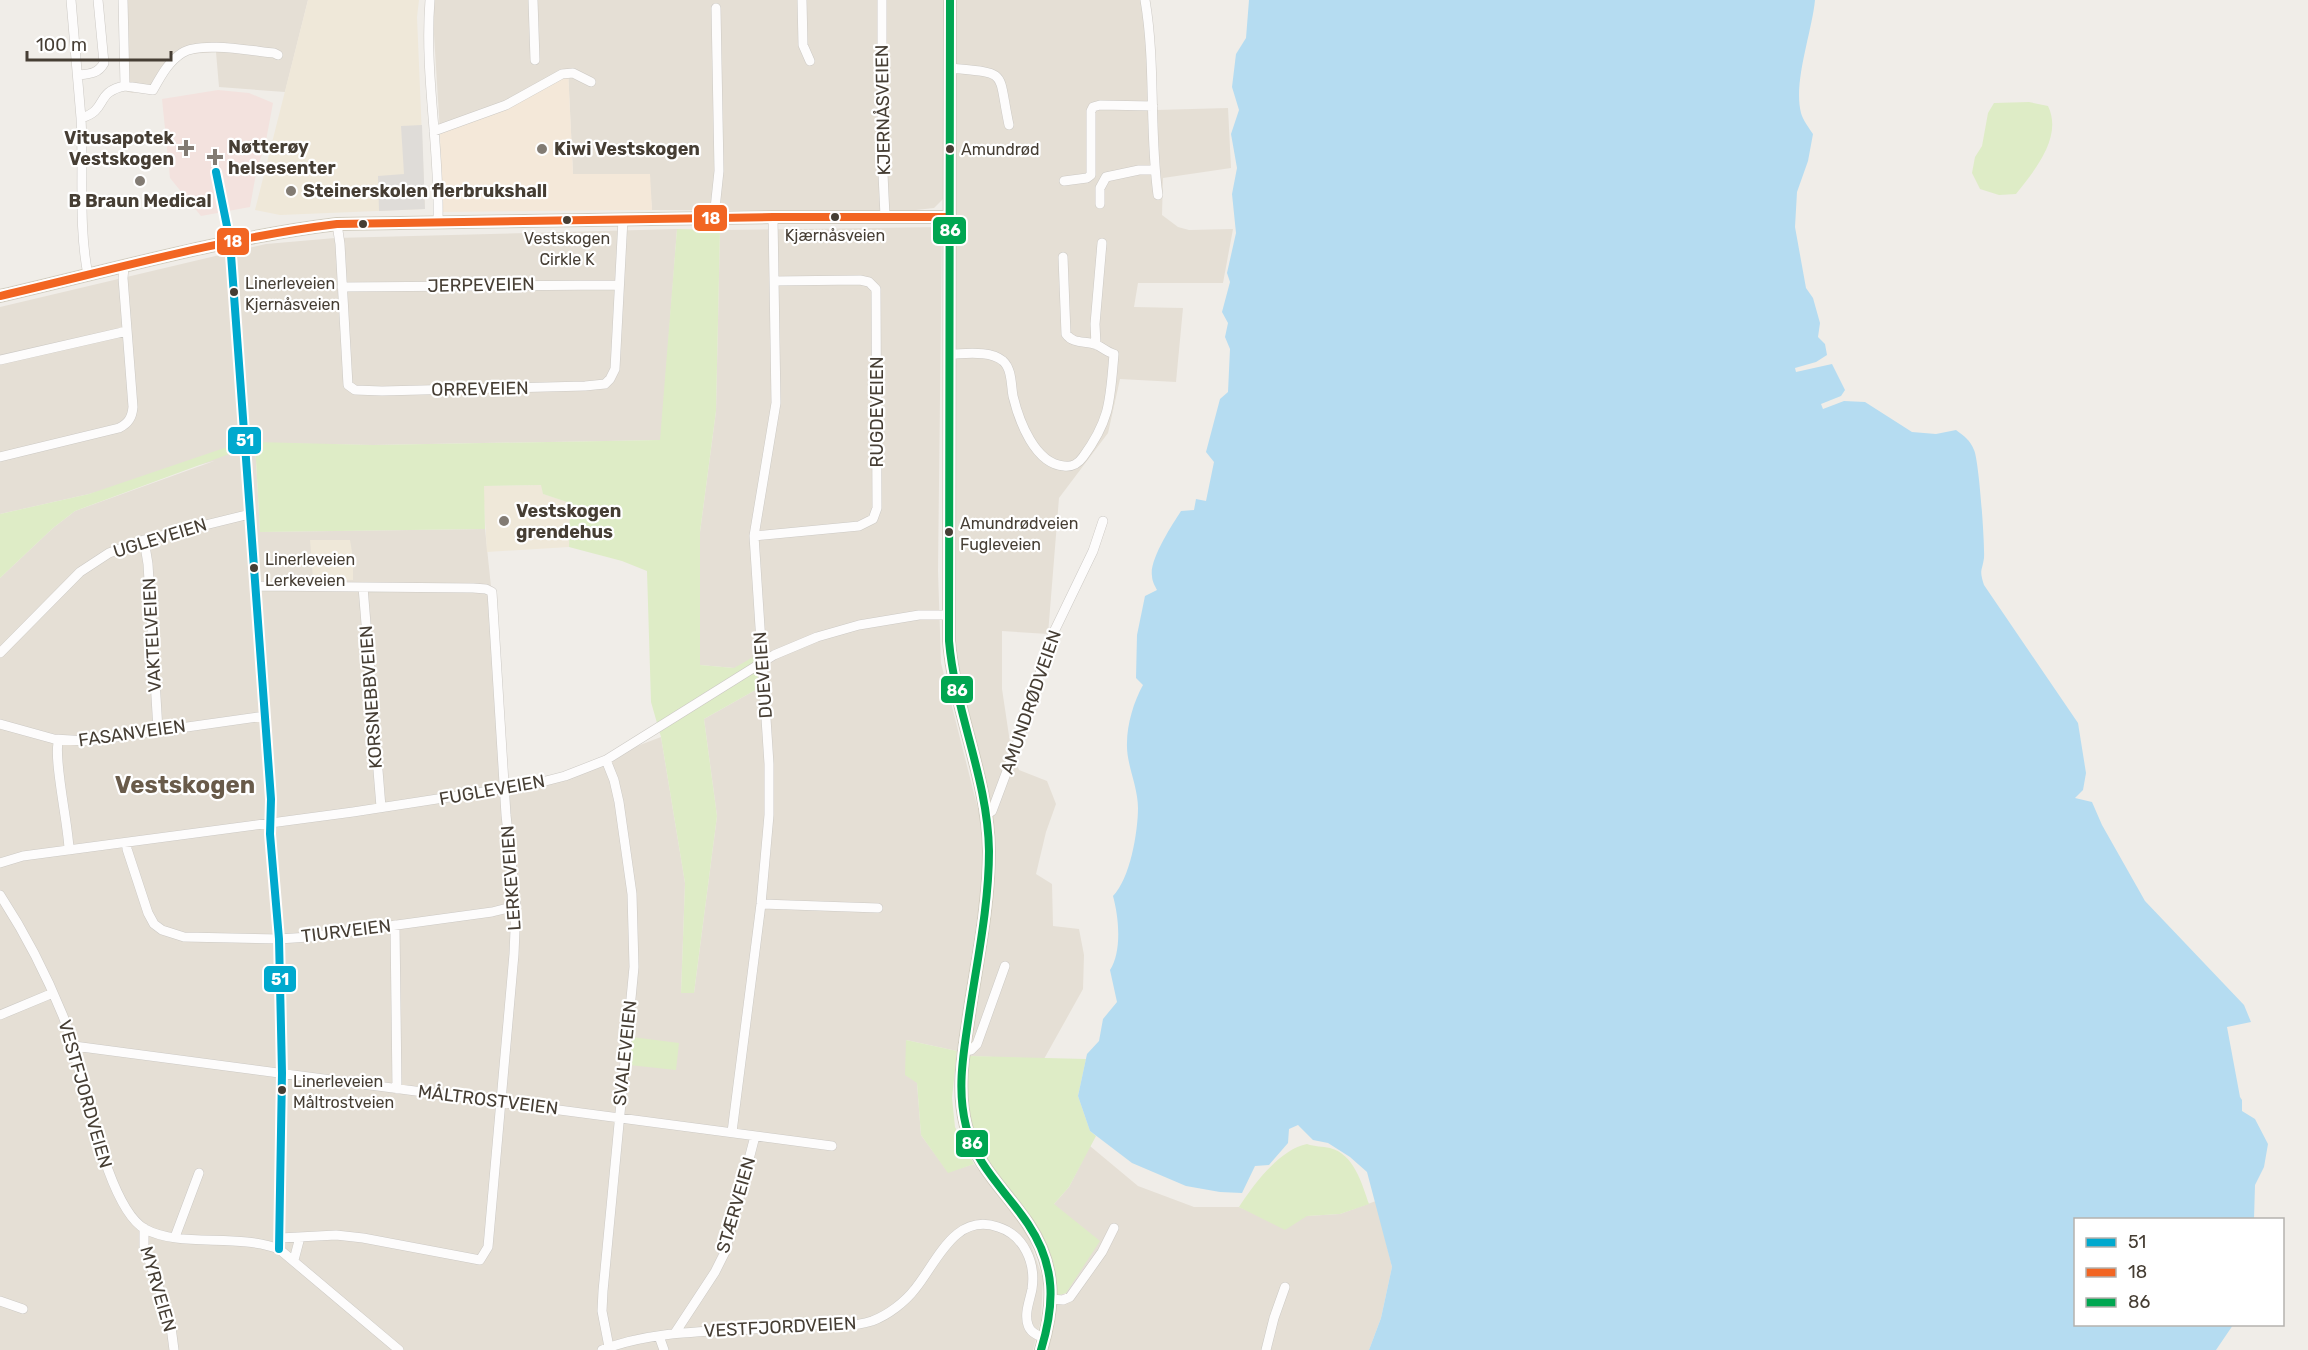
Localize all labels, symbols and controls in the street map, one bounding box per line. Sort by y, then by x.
scale bar [27,24,171,62]
text: 100 m [36,34,87,56]
street label: KJERNÅSVEIEN [871,44,895,176]
place label: Vitusapotek Vestskogen [64,127,174,170]
place label: Nøtterøy helsesenter [228,136,336,179]
place label: Kiwi Vestskogen [554,138,700,160]
place label: Amundrød [961,140,1039,159]
marker: Vitusapotek Vestskogen [179,141,193,155]
marker: Kiwi Vestskogen [535,142,549,156]
marker: Amundrød [944,143,956,155]
marker: Nøtterøy helsesenter [206,148,224,166]
marker: B Braun Medical [133,174,147,188]
place label: Steinerskolen flerbrukshall [303,180,547,202]
marker: Steinerskolen flerbrukshall [284,184,298,198]
place label: B Braun Medical [68,190,212,212]
line badge: 18 [693,204,728,232]
text: 18 [702,209,721,228]
marker: Kjærnåsveien [829,211,841,223]
marker: Vestskogen Cirkle K [561,214,573,226]
line badge: 86 [932,216,967,245]
unlabelled marker [357,218,369,230]
text: 86 [939,221,961,240]
place label: Kjærnåsveien [785,226,885,245]
line badge: 18 [216,227,250,256]
place label: Vestskogen Cirkle K [524,229,610,269]
text: 18 [224,232,243,251]
street label: JERPEVEIEN [427,273,535,297]
place label: Linerleveien Kjernåsveien [245,274,340,314]
marker: Linerleveien Kjernåsveien [228,286,240,298]
street label: RUGDEVEIEN [866,357,888,467]
street label: ORREVEIEN [431,377,529,401]
line badge: 51 [227,426,262,455]
text: 51 [236,431,254,450]
place label: Vestskogen grendehus [516,500,621,543]
street label: UGLEVEIEN [110,513,210,563]
marker: Vestskogen grendehus [497,514,511,528]
place label: Amundrødveien Fugleveien [960,514,1078,554]
marker: Amundrødveien Fugleveien [943,526,955,538]
place label: Linerleveien Lerkeveien [265,550,355,590]
marker: Linerleveien Lerkeveien [248,562,260,574]
street label: VAKTELVEIEN [138,577,166,693]
street label: KORSNEBBVEIEN [355,625,387,769]
street label: AMUNDRØDVEIEN [996,627,1066,777]
street label: DUEVEIEN [749,631,777,719]
line badge: 86 [940,675,974,704]
text: 86 [946,681,968,700]
street label: FASANVEIEN [77,715,187,751]
street label: FUGLEVEIEN [437,770,547,810]
district label: Vestskogen [115,771,255,799]
street label: LERKEVEIEN [496,825,526,931]
street label: TIURVEIEN [300,915,392,947]
line badge: 51 [263,965,297,993]
text: 51 [271,970,289,989]
street label: SVALEVEIEN [609,999,641,1107]
street label: VESTFJORDVEIEN [53,1017,117,1171]
place label: Linerleveien Måltrostveien [293,1072,394,1112]
street label: MÅLTROSTVEIEN [417,1080,559,1120]
marker: Linerleveien Måltrostveien [276,1084,288,1096]
line badge: 86 [955,1129,989,1158]
text: 86 [961,1134,983,1153]
street label: STÆRVEIEN [712,1154,760,1256]
legend [2074,1218,2284,1326]
text: 51 [2128,1231,2146,1253]
street label: MYRVEIEN [135,1243,181,1335]
text: 18 [2128,1261,2147,1283]
text: 86 [2128,1291,2150,1313]
street label: VESTFJORDVEIEN [703,1312,857,1342]

